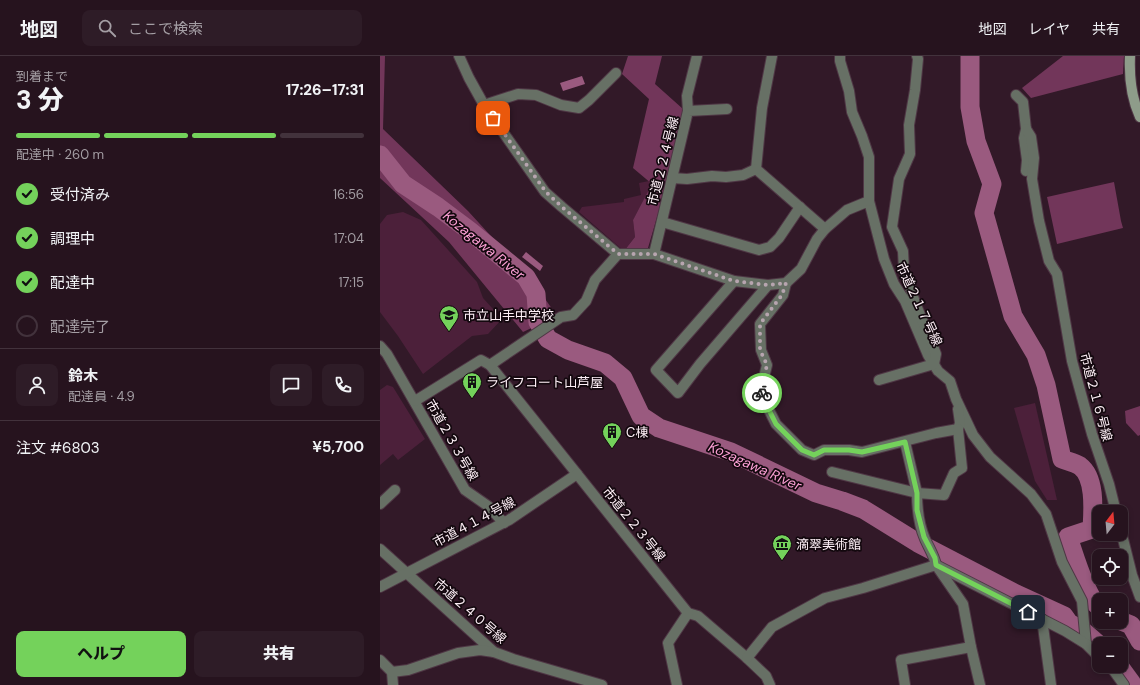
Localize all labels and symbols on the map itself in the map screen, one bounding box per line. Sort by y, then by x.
pin [476,101,510,135]
street label: 市道２２４号線 [644,115,682,207]
water label: Kozagawa River [439,207,529,284]
street label: 市道２１７号線 [892,259,946,349]
school or university icon: 市立山手中学校 [438,304,460,332]
place label: 市立山手中学校 [463,307,554,324]
street label: 市道２１６号線 [1076,351,1116,443]
building icon: ライフコート山芦屋 [461,371,483,399]
courier [742,373,782,413]
place label: ライフコート山芦屋 [486,374,603,391]
street label: 市道２３３号線 [422,396,482,484]
building icon: C棟 [601,421,623,449]
place label: C棟 [626,424,648,441]
water label: Kozagawa River [706,437,805,495]
street label: 市道２２３号線 [599,483,669,565]
street label: 市道４１４号線 [430,493,518,551]
north arrow [1092,505,1128,541]
museum icon: 滴翠美術館 [771,533,793,561]
place label: 滴翠美術館 [796,536,861,553]
street label: 市道２４０号線 [430,575,510,647]
pin [1011,595,1045,629]

